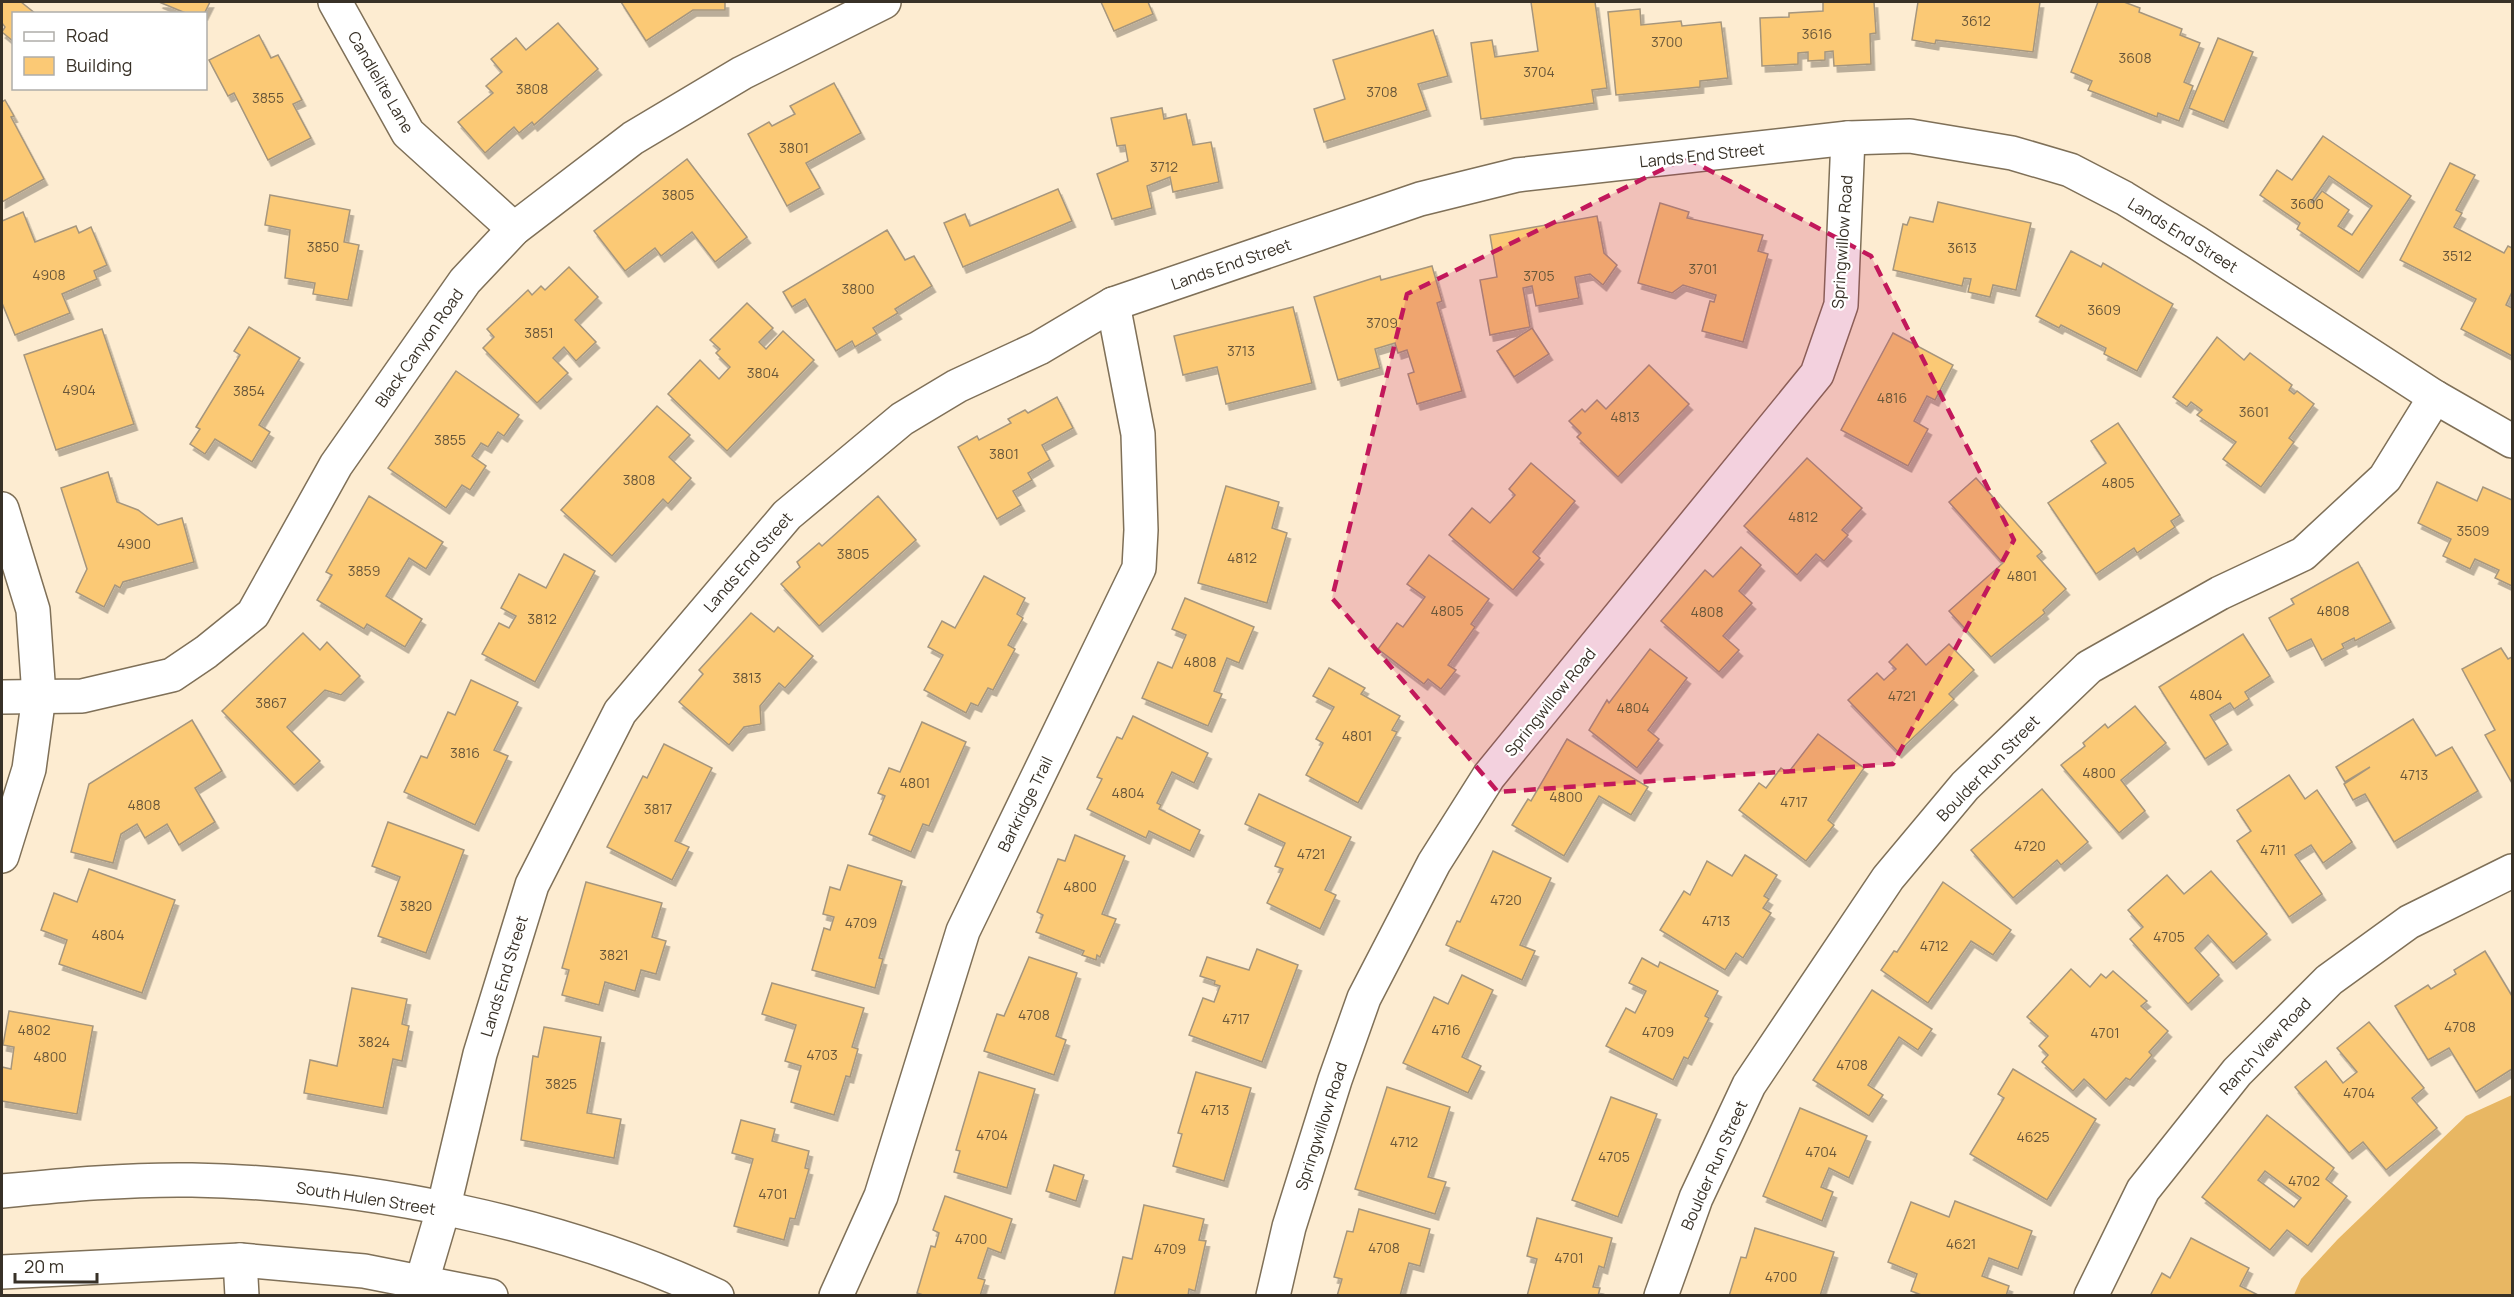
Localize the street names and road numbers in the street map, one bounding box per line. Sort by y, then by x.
street label: Candlelite Lane [343,27,419,137]
street label: Lands End Street [1638,137,1766,173]
street label: Springwillow Road [1826,174,1858,310]
street label: Lands End Street [2124,192,2242,278]
street label: Lands End Street [1168,233,1294,295]
street label: Black Canyon Road [370,284,468,412]
street label: Lands End Street [698,507,798,617]
street label: Springwillow Road [1499,643,1601,761]
street label: Boulder Run Street [1932,710,2044,826]
street label: Barkridge Trail [992,752,1058,856]
street label: Lands End Street [475,913,533,1039]
street label: Ranch View Road [2214,993,2316,1099]
street label: Springwillow Road [1290,1059,1352,1193]
street label: Boulder Run Street [1676,1097,1752,1233]
street label: South Hulen Street [295,1176,437,1220]

